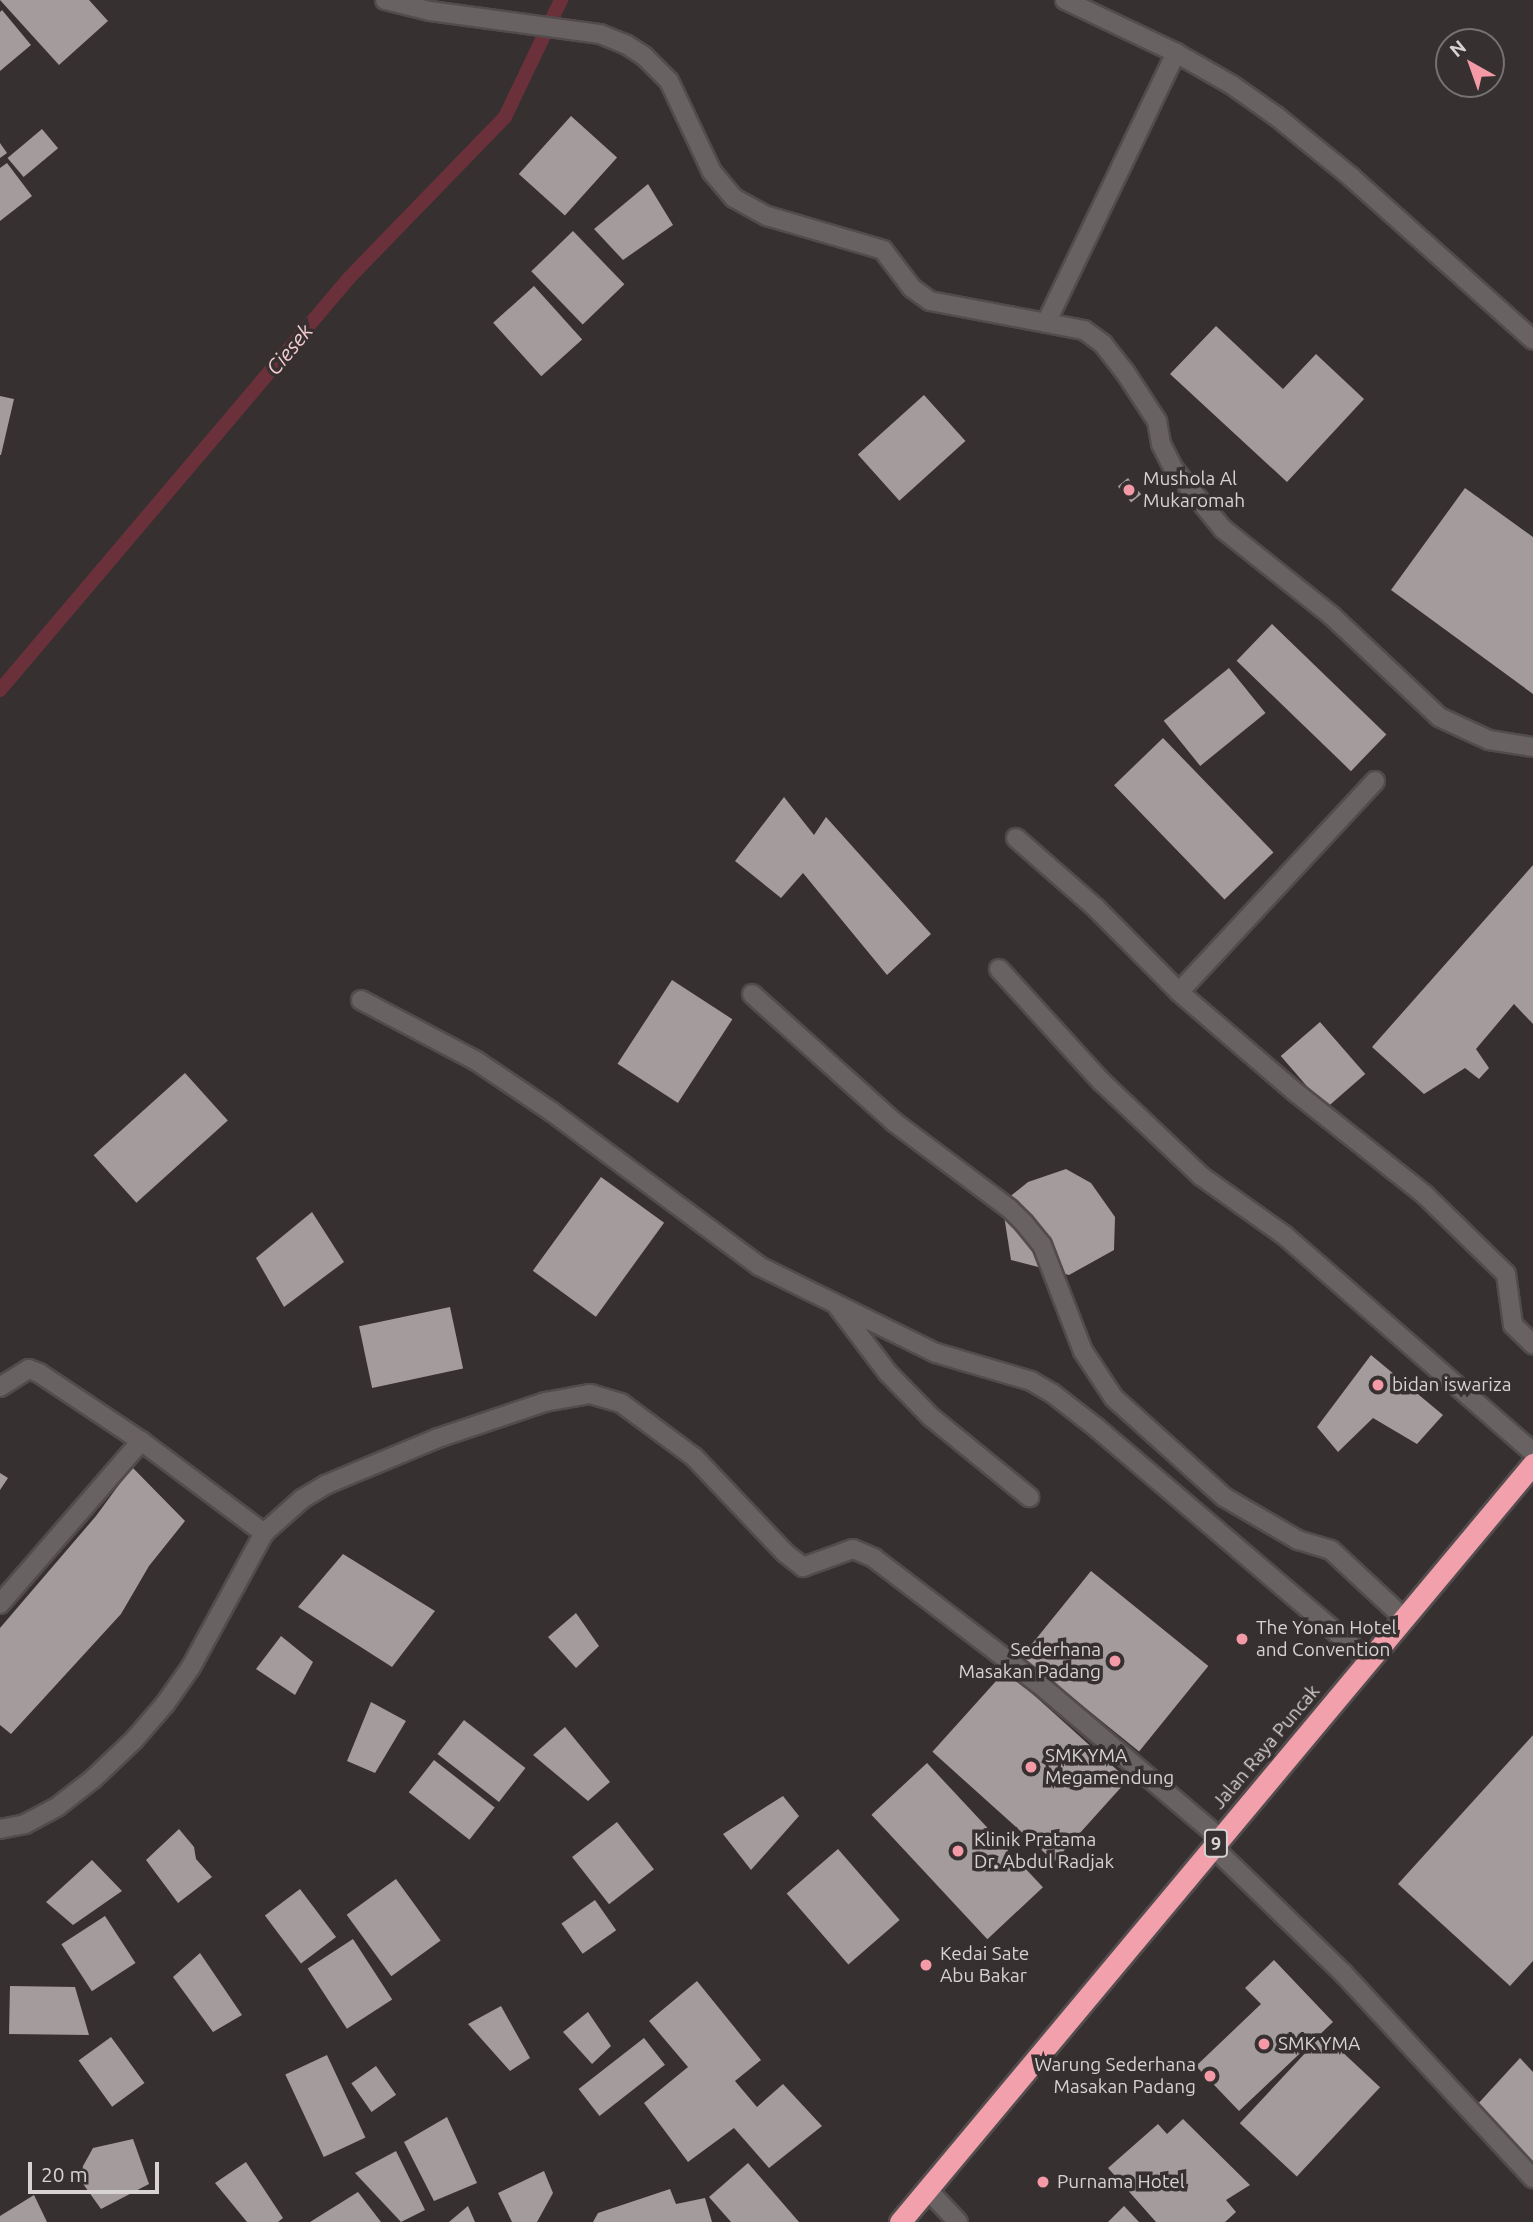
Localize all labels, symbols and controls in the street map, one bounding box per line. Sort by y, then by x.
north arrow [1435,28,1505,98]
text: N [1445,35,1470,61]
water label: Ciesek [260,318,318,380]
place label: Mushola Al Mukaromah [1143,468,1245,512]
marker: Mushola Al Mukaromah [1121,482,1137,498]
place label: bidan iswariza [1392,1374,1511,1396]
marker: bidan iswariza [1370,1377,1386,1393]
place label: The Yonan Hotel and Convention [1256,1617,1397,1661]
marker: The Yonan Hotel and Convention [1234,1631,1250,1647]
place label: Sederhana Masakan Padang [959,1639,1101,1683]
marker: Sederhana Masakan Padang [1107,1653,1123,1669]
street label: Jalan Raya Puncak [1207,1680,1325,1814]
place label: SMK YMA Megamendung [1045,1745,1174,1789]
marker: SMK YMA Megamendung [1023,1759,1039,1775]
road number: 9 [1204,1828,1228,1857]
place label: Klinik Pratama Dr. Abdul Radjak [974,1829,1114,1873]
marker: Klinik Pratama Dr. Abdul Radjak [948,1841,968,1861]
place label: Kedai Sate Abu Bakar [940,1943,1029,1987]
marker: Kedai Sate Abu Bakar [918,1957,934,1973]
place label: SMK YMA [1278,2033,1360,2055]
marker: SMK YMA [1256,2036,1272,2052]
place label: Warung Sederhana Masakan Padang [1034,2054,1196,2098]
marker: Warung Sederhana Masakan Padang [1202,2068,1218,2084]
scale bar [32,2148,163,2192]
text: 20 m [41,2162,88,2186]
place label: Purnama Hotel [1057,2171,1185,2193]
marker: Purnama Hotel [1035,2174,1051,2190]

